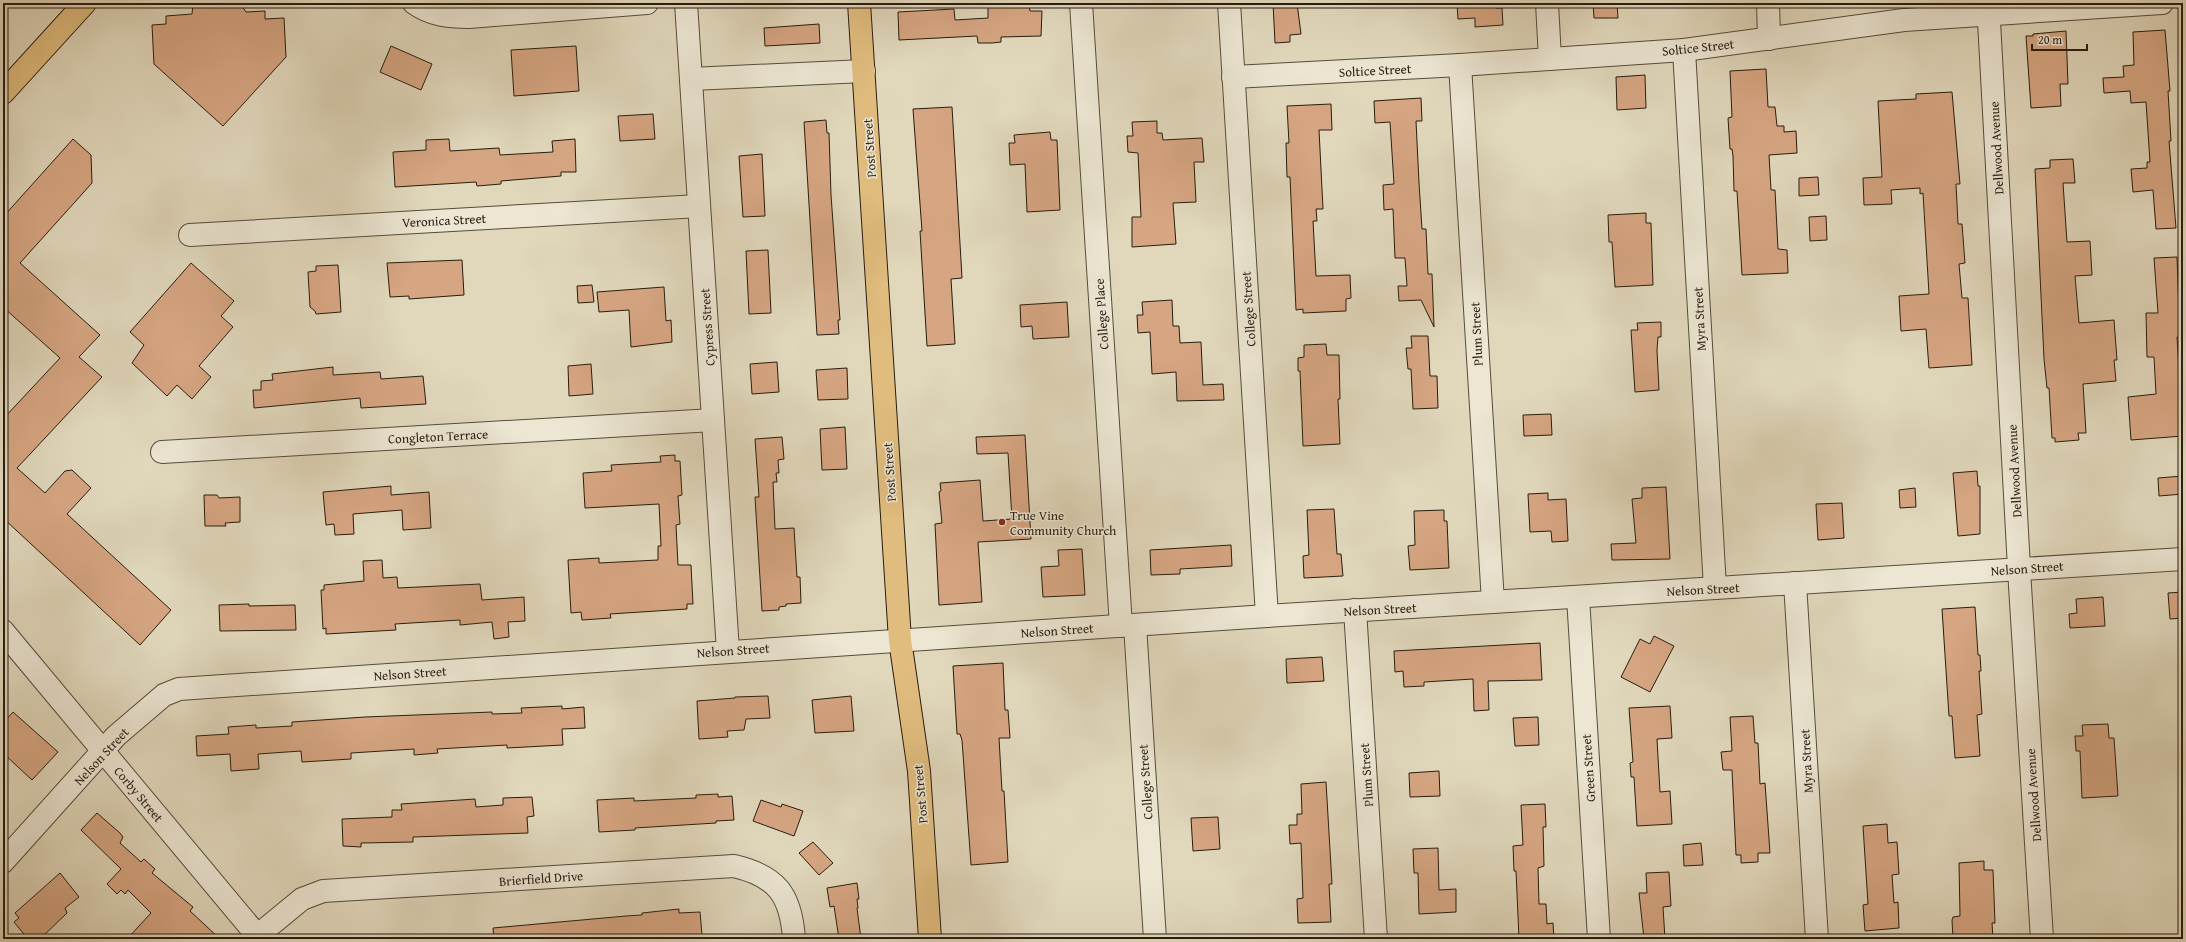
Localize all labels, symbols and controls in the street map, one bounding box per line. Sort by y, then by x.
scale bar [2032,26,2087,52]
text: 20 m [2038,31,2062,48]
street label: Soltice Street [1661,34,1735,61]
street label: Soltice Street [1338,59,1412,82]
street label: Dellwood Avenue [1985,101,2008,195]
street label: Post Street [858,117,881,178]
street label: Veronica Street [401,209,487,232]
street label: College Street [1236,270,1261,347]
street label: College Place [1090,278,1113,350]
street label: Myra Street [1688,286,1711,352]
street label: Cypress Street [695,287,720,366]
street label: Plum Street [1465,301,1488,366]
street label: Congleton Terrace [388,424,488,449]
street label: Dellwood Avenue [2003,424,2026,518]
street label: Post Street [878,441,901,502]
place label: True Vine Community Church [1010,506,1117,540]
marker: True Vine Community Church [997,517,1007,527]
street label: Nelson Street [1990,556,2065,581]
street label: Nelson Street [1666,578,1740,601]
street label: Nelson Street [1343,598,1417,621]
street label: Nelson Street [1020,618,1095,643]
street label: Nelson Street [696,638,771,663]
street label: Nelson Street [373,661,448,686]
street label: Nelson Street [69,723,134,790]
street label: Myra Street [1795,728,1818,794]
street label: Green Street [1577,733,1600,803]
street label: Plum Street [1355,742,1378,808]
street label: College Street [1133,743,1158,820]
street label: Dellwood Avenue [2021,748,2046,842]
street label: Corby Street [109,762,168,827]
street label: Post Street [908,763,933,824]
street label: Brierfield Drive [498,866,584,891]

